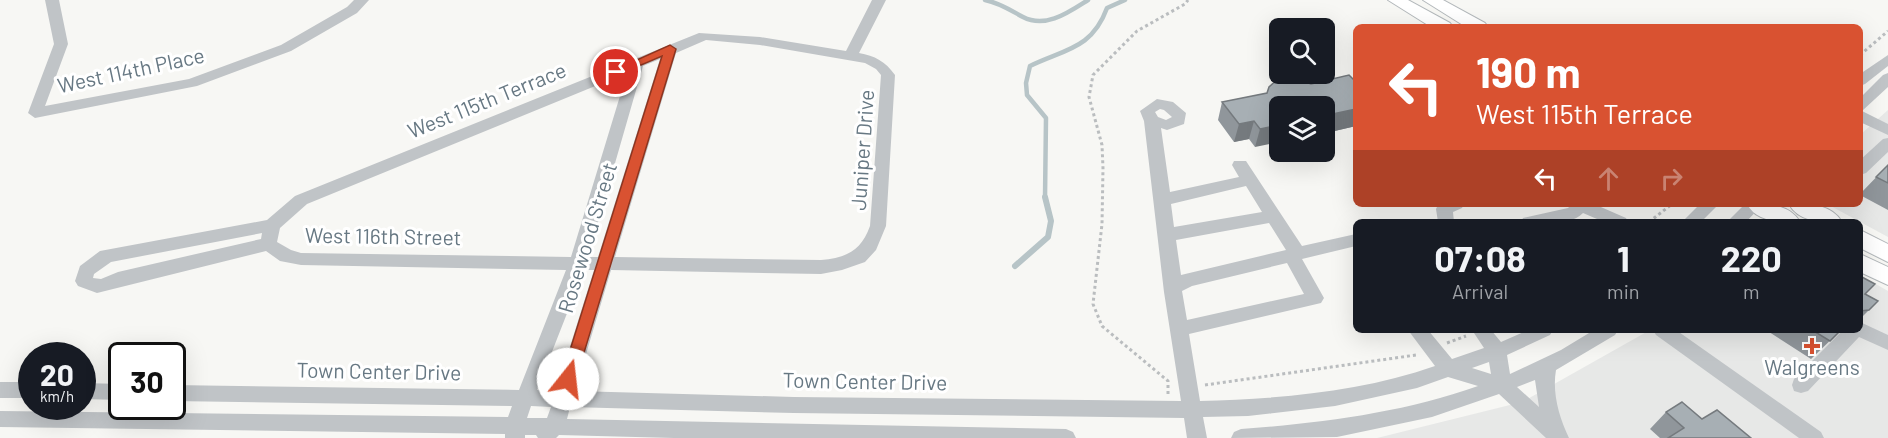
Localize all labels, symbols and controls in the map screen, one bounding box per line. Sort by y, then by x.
map controls [1269,18,1335,162]
button: search [1269,18,1335,84]
street label: West 114th Place [55,42,207,97]
pin [590,46,641,97]
text: 190 m [1476,46,1581,96]
icon: left [1377,48,1455,126]
icon: arrive [599,55,632,88]
street label: West 115th Terrace [404,56,569,143]
street label: Juniper Drive [845,89,878,211]
button: layers [1269,96,1335,162]
text: West 115th Terrace [1476,97,1693,129]
street label: Rosewood Street [552,159,621,316]
icon: left [1529,162,1562,195]
icon: ahead [1592,162,1625,195]
icon: right [1655,162,1688,195]
street label: West 116th Street [305,222,461,249]
text: 07:08 [1434,236,1526,279]
text: 1 [1617,236,1630,279]
text: 220 [1721,236,1782,279]
text: Arrival [1452,279,1508,303]
text: min [1607,279,1640,303]
text: m [1743,279,1760,303]
marker: Walgreens [1805,339,1819,353]
speed limit sign: 30 [108,342,186,420]
position arrow [536,347,600,411]
place label: Walgreens [1764,354,1860,379]
text: 20 [40,356,74,392]
street label: Town Center Drive [297,357,462,384]
street label: Town Center Drive [783,367,948,394]
text: km/h [40,387,74,405]

